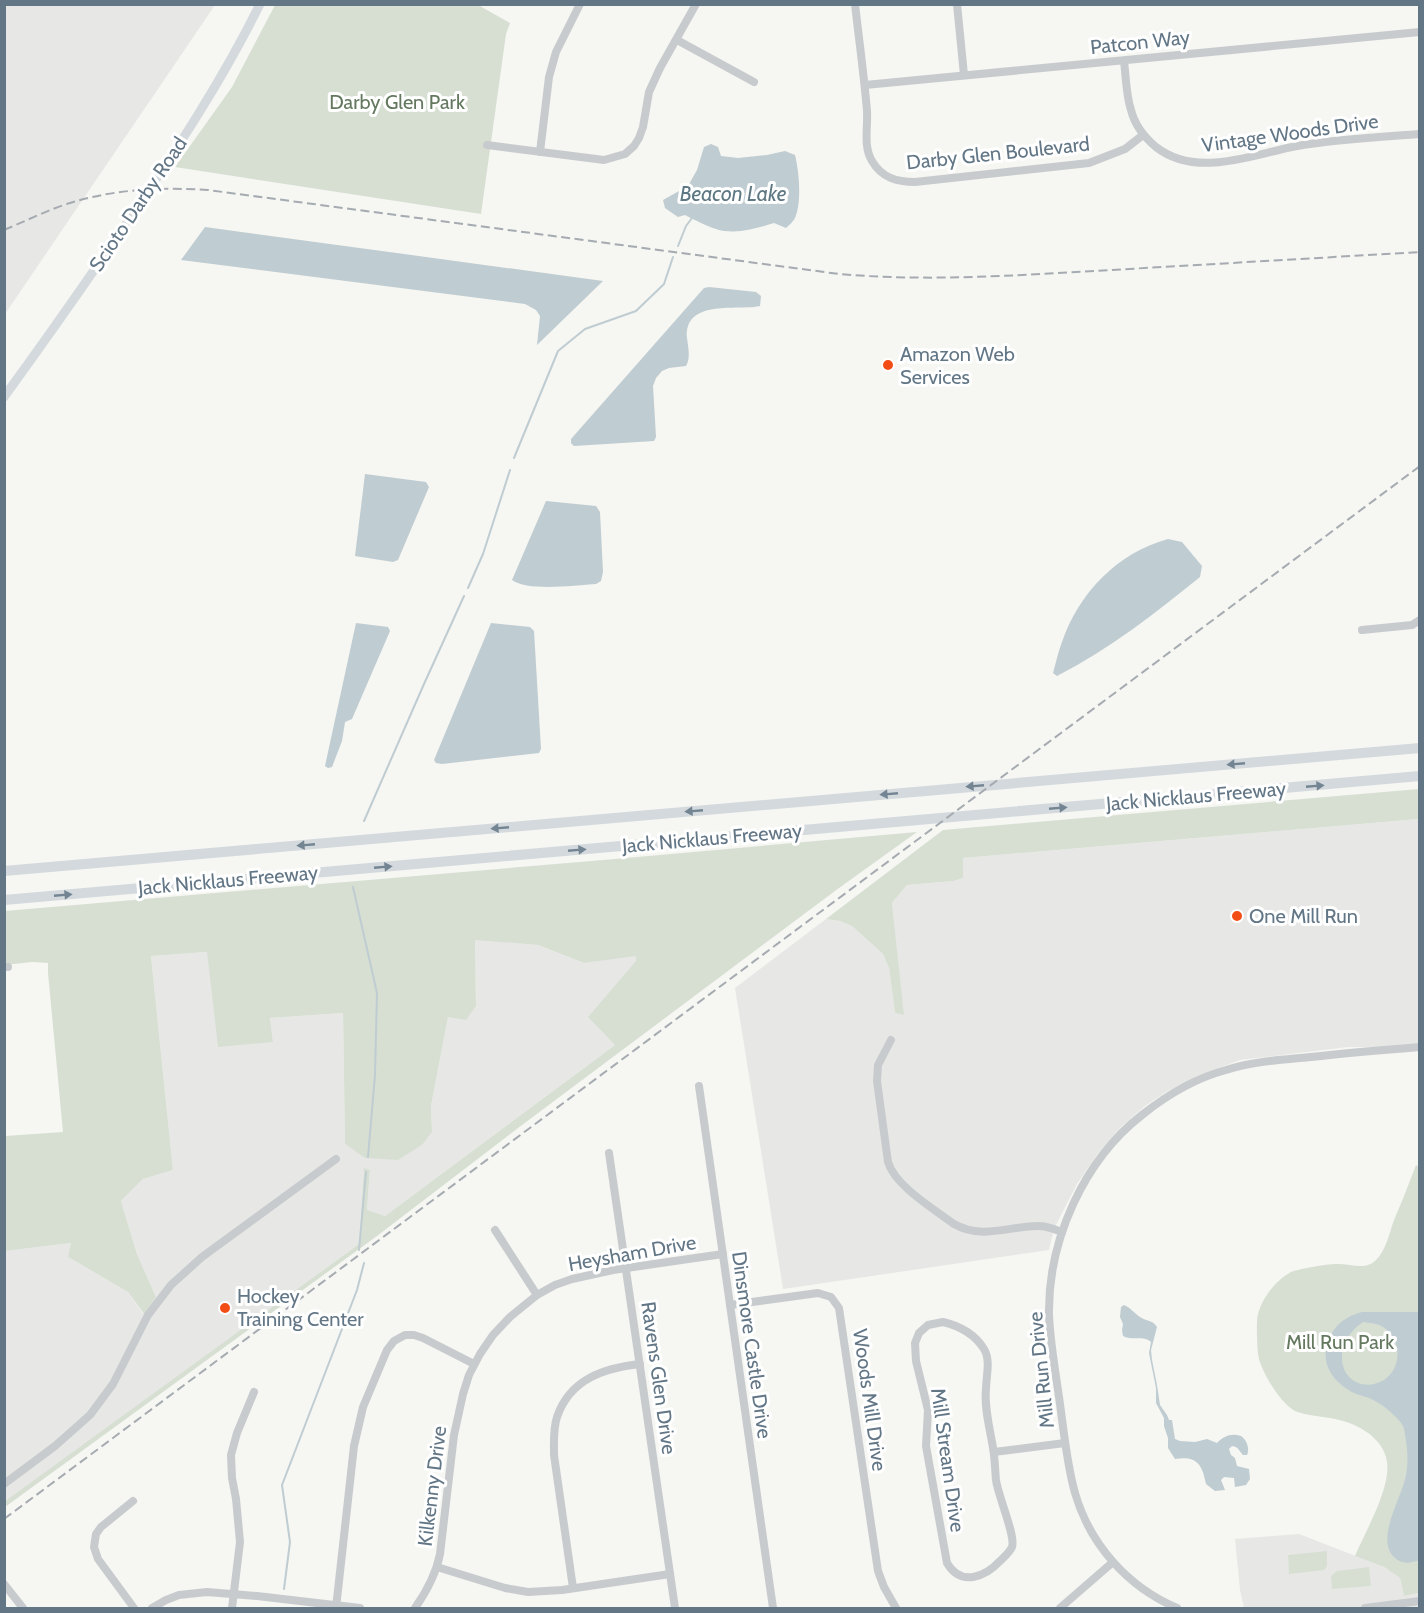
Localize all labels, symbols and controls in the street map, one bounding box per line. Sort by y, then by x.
street label: Patcon Way [1089,25,1191,59]
park label: Darby Glen Park [329,90,465,114]
street label: Vintage Woods Drive [1200,109,1380,157]
street label: Darby Glen Boulevard [905,131,1091,175]
street label: Scioto Darby Road [84,132,192,276]
water label: Beacon Lake [680,181,787,206]
place label: Amazon Web Services [900,342,1015,389]
marker: Amazon Web Services [881,358,895,372]
one-way arrow [1226,759,1245,769]
street label: Jack Nicklaus Freeway [1104,776,1287,816]
one-way arrow [965,781,984,791]
one-way arrow [1306,781,1325,791]
one-way arrow [879,789,898,799]
one-way arrow [1049,803,1068,813]
one-way arrow [685,806,704,816]
street label: Jack Nicklaus Freeway [620,818,803,858]
one-way arrow [491,823,510,833]
one-way arrow [296,840,315,850]
one-way arrow [567,845,586,855]
street label: Jack Nicklaus Freeway [136,860,319,900]
one-way arrow [373,862,392,872]
one-way arrow [53,890,72,900]
place label: One Mill Run [1249,904,1358,928]
marker: One Mill Run [1230,909,1244,923]
street label: Heysham Drive [566,1230,698,1276]
street label: Dinsmore Castle Drive [727,1250,777,1440]
place label: Hockey Training Center [237,1284,364,1331]
street label: Ravens Glen Drive [636,1300,682,1456]
marker: Hockey Training Center [218,1301,232,1315]
street label: Mill Run Drive [1023,1311,1059,1429]
street label: Woods Mill Drive [848,1327,892,1473]
park label: Mill Run Park [1286,1330,1394,1354]
street label: Mill Stream Drive [926,1386,970,1534]
street label: Kilkenny Drive [413,1424,451,1548]

